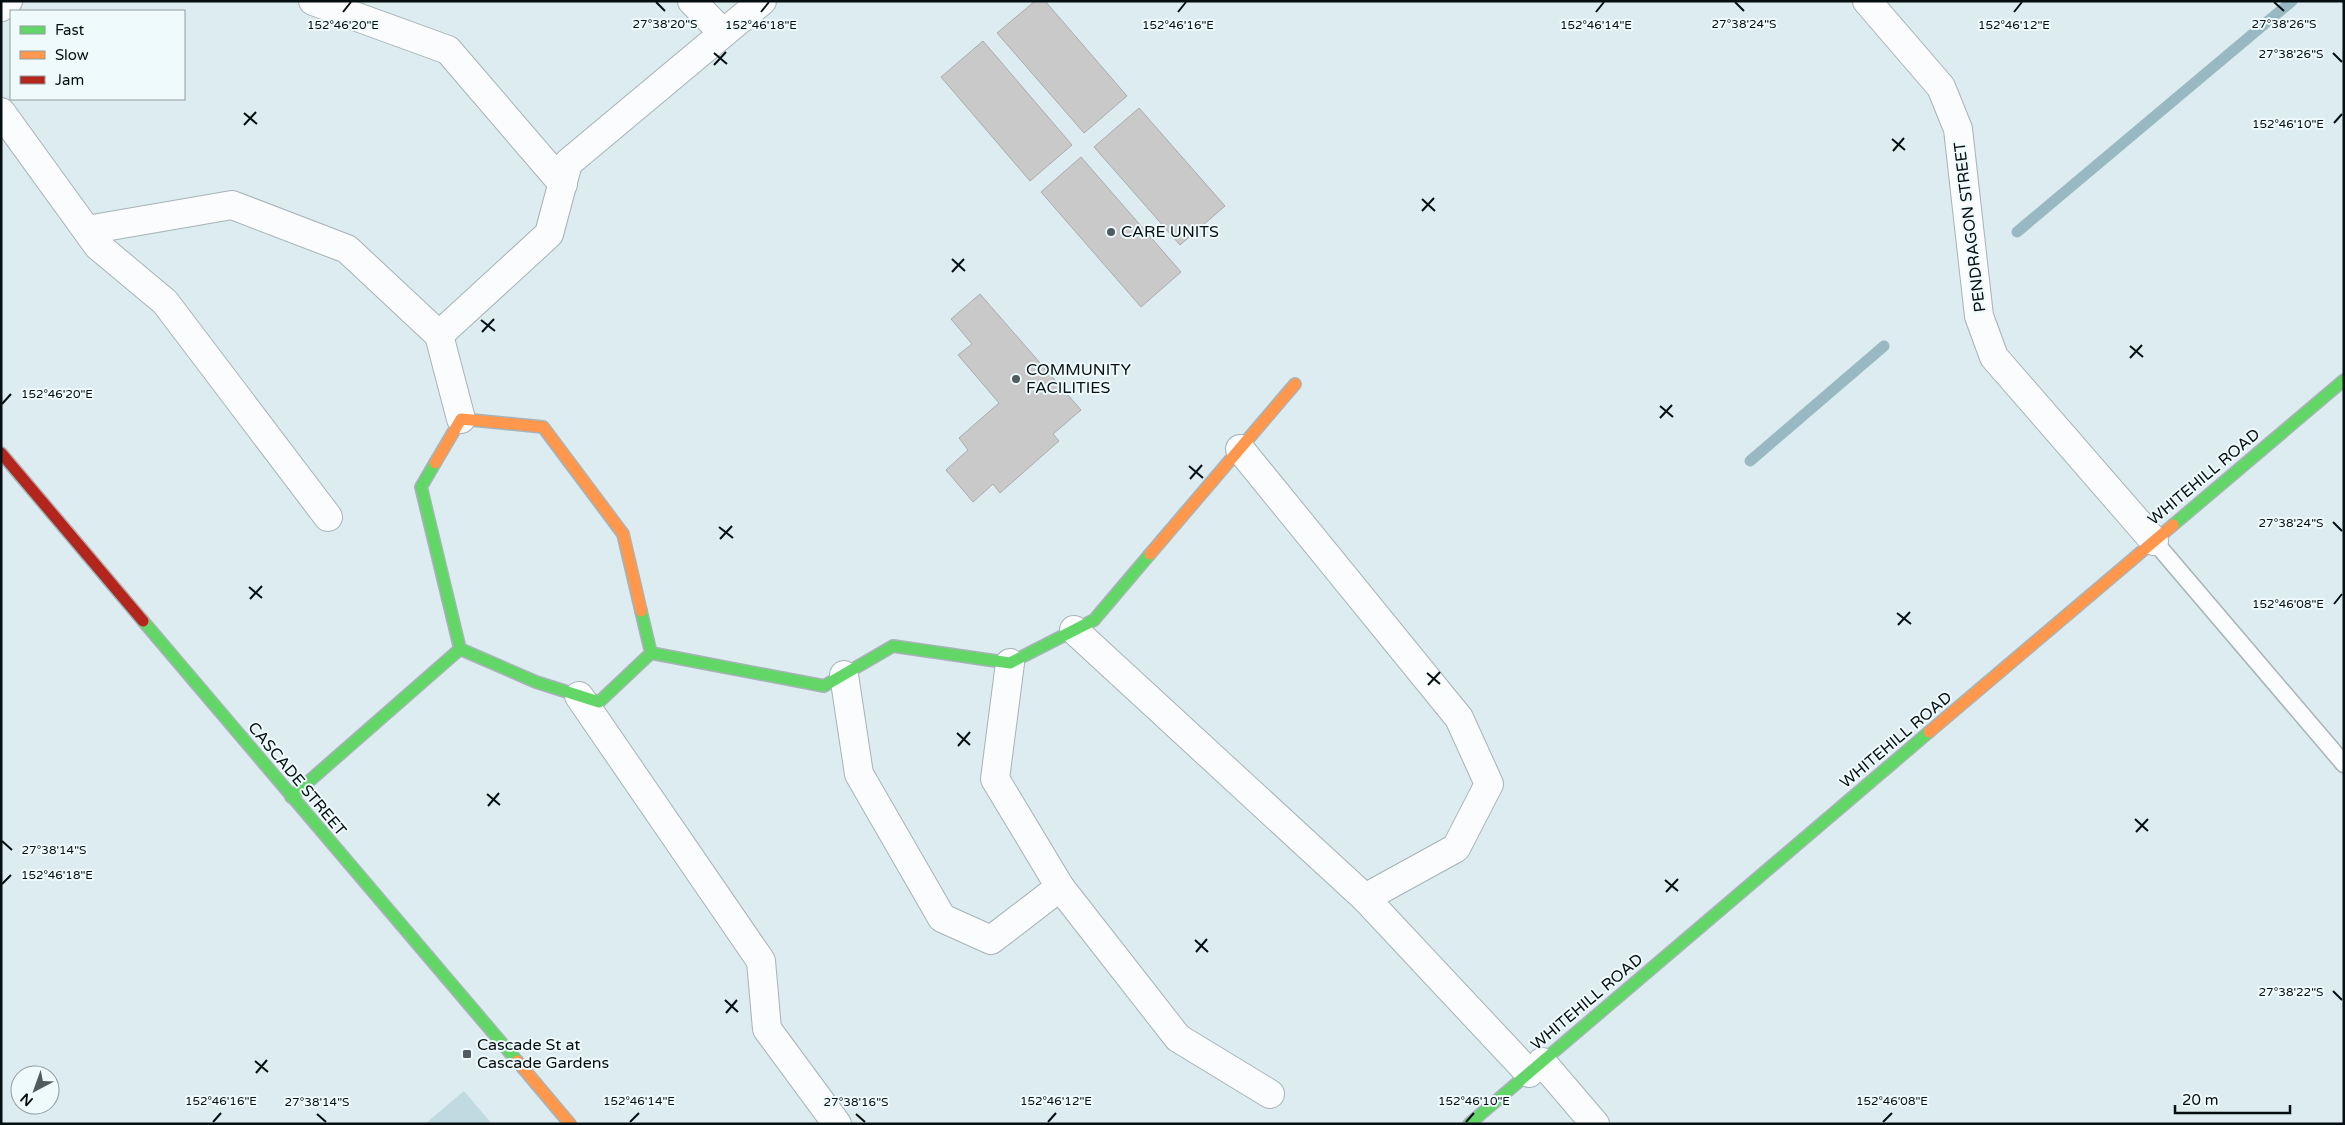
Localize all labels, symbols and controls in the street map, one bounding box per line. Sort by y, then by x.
legend [10,10,185,100]
text: 27°38'20"S [633,17,697,31]
text: 27°38'24"S [1712,17,1776,31]
text: 27°38'26"S [2252,17,2316,31]
text: 152°46'20"E [307,18,379,32]
text: 152°46'18"E [725,18,797,32]
text: 152°46'16"E [1142,18,1214,32]
text: 152°46'14"E [1560,18,1632,32]
text: 152°46'12"E [1978,18,2050,32]
text: Fast [55,21,85,39]
text: Slow [55,46,89,64]
text: 27°38'26"S [2259,47,2323,61]
text: Jam [55,71,84,89]
text: 152°46'10"E [2252,117,2324,131]
street label: PENDRAGON STREET [1950,140,1990,313]
place label: CARE UNITS [1121,222,1219,242]
marker: CARE UNITS [1105,226,1117,238]
place label: COMMUNITY FACILITIES [1026,360,1131,398]
marker: COMMUNITY FACILITIES [1010,373,1022,385]
text: 152°46'20"E [21,387,93,401]
street label: WHITEHILL ROAD [2144,424,2264,530]
text: 27°38'24"S [2259,516,2323,530]
text: 152°46'08"E [2252,597,2324,611]
street label: WHITEHILL ROAD [1836,687,1956,793]
street label: CASCADE STREET [243,718,351,840]
text: 27°38'14"S [22,843,86,857]
text: 152°46'18"E [21,868,93,882]
street label: WHITEHILL ROAD [1527,949,1647,1055]
text: 27°38'22"S [2259,985,2323,999]
place label: Cascade St at Cascade Gardens [477,1035,609,1073]
marker: Cascade St at Cascade Gardens [461,1048,473,1060]
north arrow [10,1065,60,1115]
scale bar [2175,1082,2290,1114]
text: N [17,1089,37,1110]
text: 20 m [2182,1091,2219,1109]
text: 152°46'16"E [185,1094,257,1108]
text: 152°46'14"E [603,1094,675,1108]
text: 152°46'12"E [1020,1094,1092,1108]
text: 152°46'10"E [1438,1094,1510,1108]
text: 152°46'08"E [1856,1094,1928,1108]
text: 27°38'14"S [285,1095,349,1109]
text: 27°38'16"S [824,1095,888,1109]

